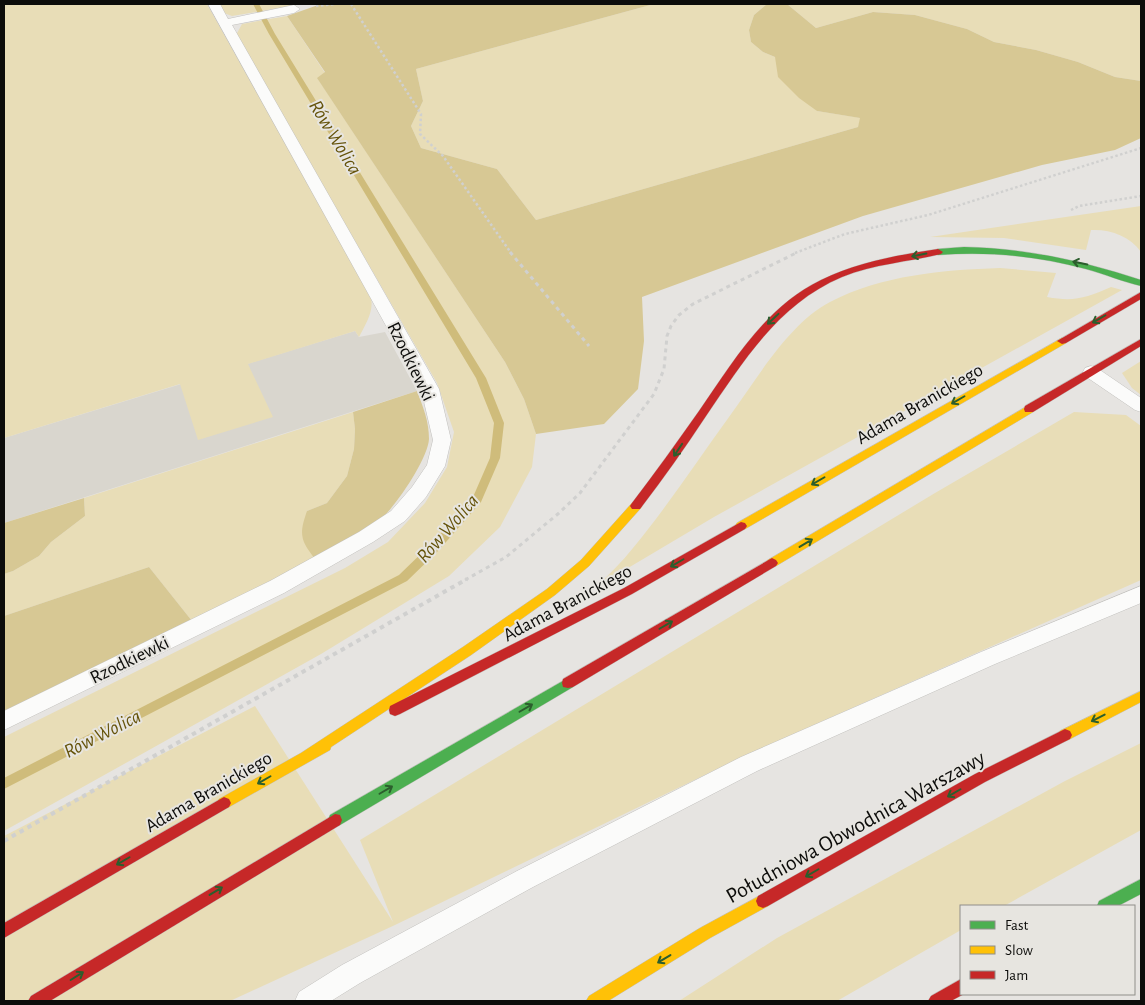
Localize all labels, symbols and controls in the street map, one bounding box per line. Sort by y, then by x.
water label: Rów Wolica [305,97,365,178]
one-way arrow [911,250,927,260]
one-way arrow [1073,258,1089,267]
one-way arrow [767,313,779,325]
one-way arrow [1092,315,1107,324]
street label: Rzodkiewki [383,319,438,404]
street label: Adama Branickiego [853,360,986,448]
one-way arrow [952,396,966,406]
one-way arrow [672,443,683,457]
one-way arrow [811,477,825,487]
water label: Rów Wolica [413,491,483,567]
one-way arrow [799,538,813,548]
one-way arrow [670,558,684,568]
street label: Adama Branickiego [500,561,635,645]
one-way arrow [659,620,673,630]
street label: Rzodkiewki [87,633,172,688]
one-way arrow [519,702,533,712]
water label: Rów Wolica [61,706,144,762]
one-way arrow [1091,714,1106,723]
street label: Południowa Obwodnica Warszawy [722,746,989,907]
street label: Adama Branickiego [142,748,275,836]
one-way arrow [257,776,272,785]
one-way arrow [378,784,392,794]
one-way arrow [946,788,961,798]
one-way arrow [116,856,131,866]
one-way arrow [805,868,820,878]
one-way arrow [208,885,222,895]
legend [960,905,1135,995]
text: Fast [1005,918,1029,933]
text: Slow [1005,943,1033,958]
one-way arrow [657,954,671,964]
text: Jam [1005,968,1028,983]
one-way arrow [70,970,84,980]

